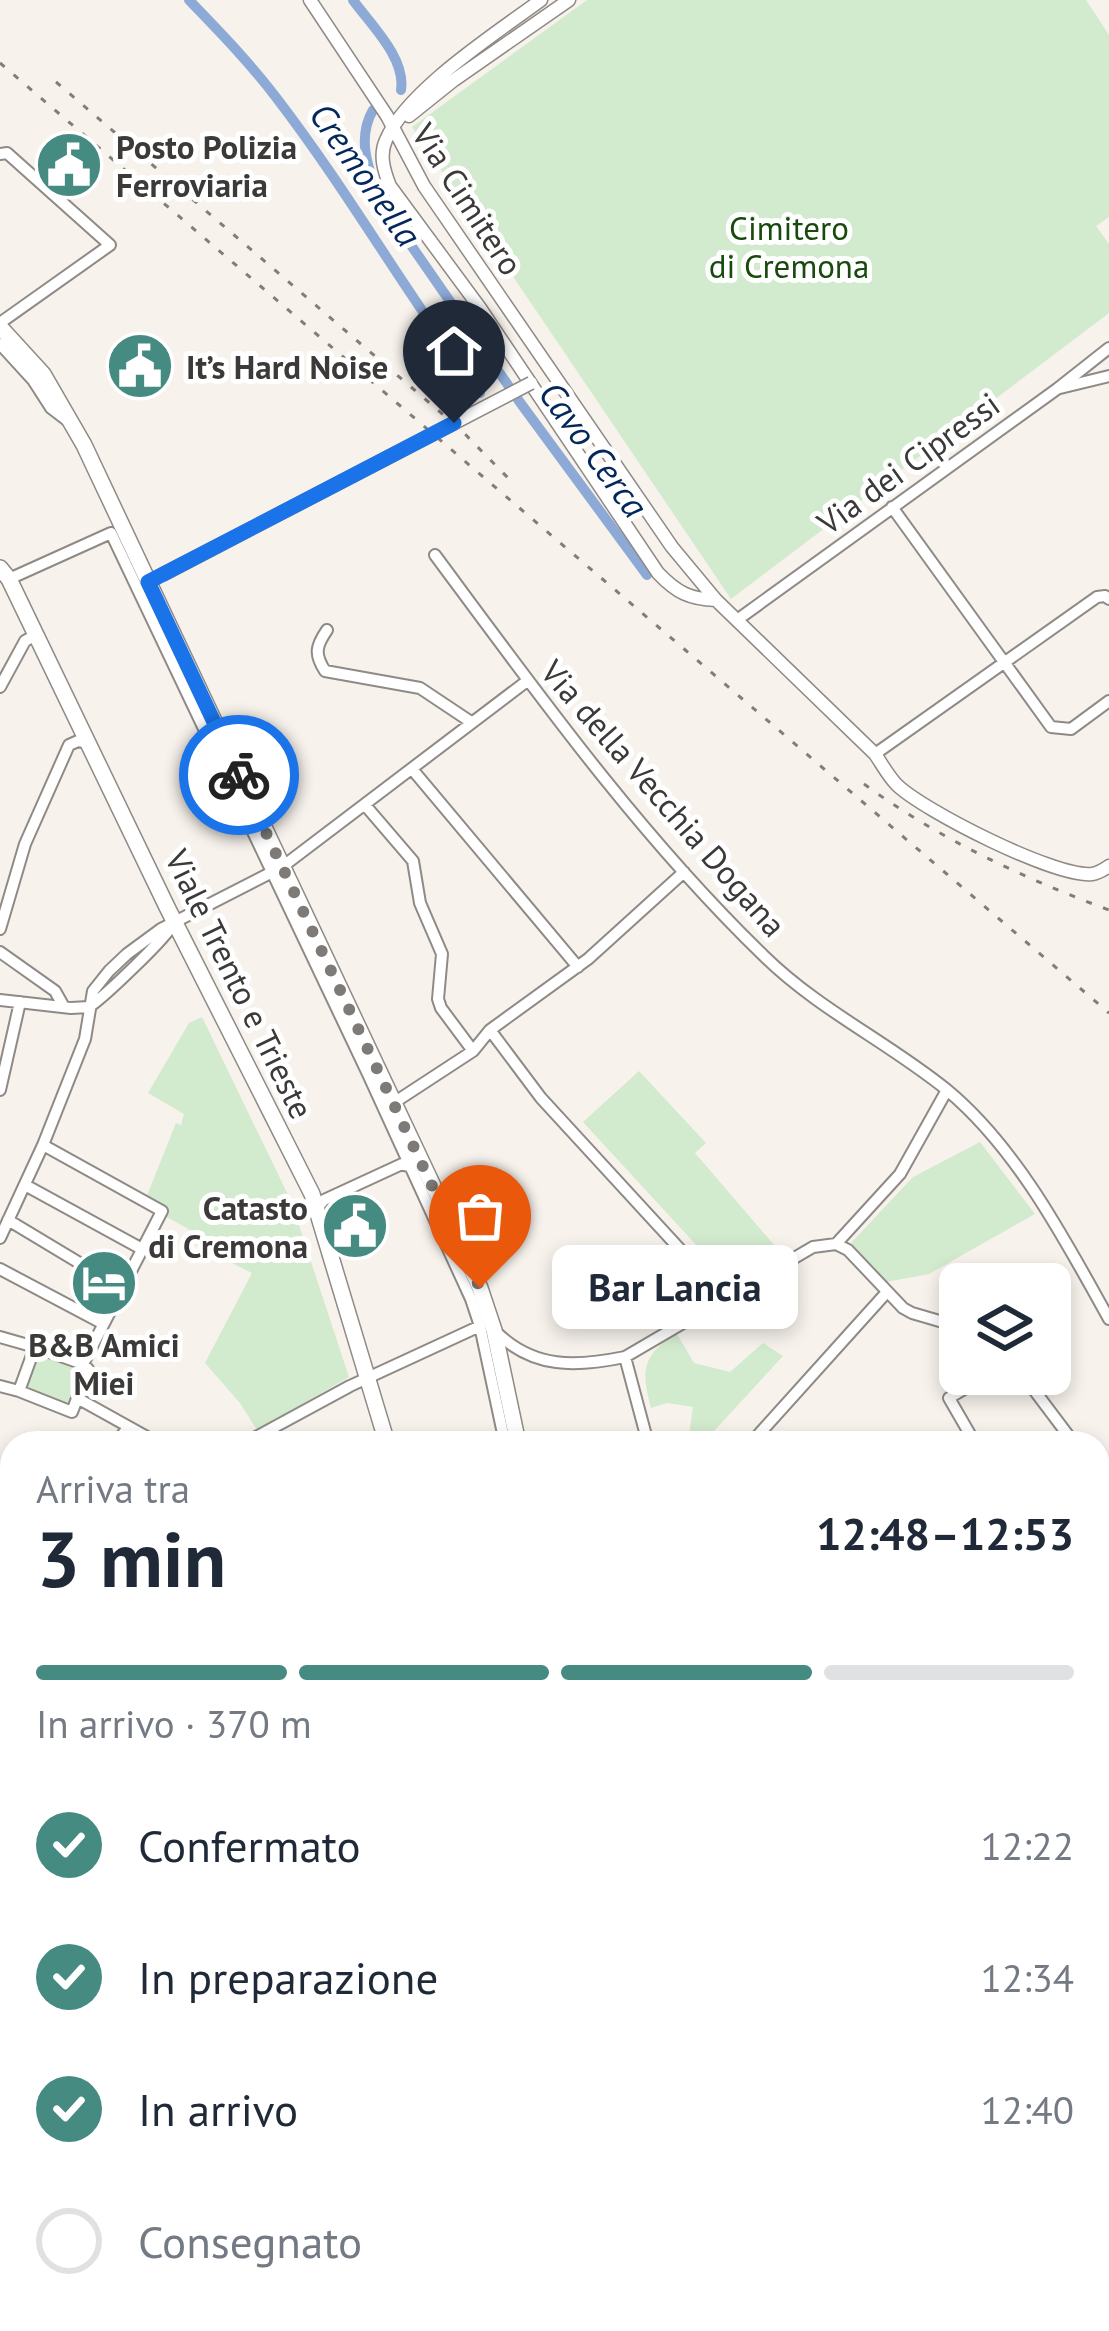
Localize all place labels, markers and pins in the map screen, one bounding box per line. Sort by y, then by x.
place label: Posto Polizia Ferroviaria [116,125,297,206]
public building icon: Posto Polizia Ferroviaria [34,130,104,200]
pin [403,300,505,423]
public building icon: It’s Hard Noise [105,331,175,401]
place label: It’s Hard Noise [186,345,388,388]
pin [429,1165,531,1288]
place label: Catasto di Cremona [148,1186,308,1267]
public building icon: Catasto di Cremona [320,1191,390,1261]
callout: Bar Lancia [552,1246,798,1330]
hotel icon: B&B Amici Miei [69,1248,139,1318]
place label: B&B Amici Miei [28,1323,180,1404]

